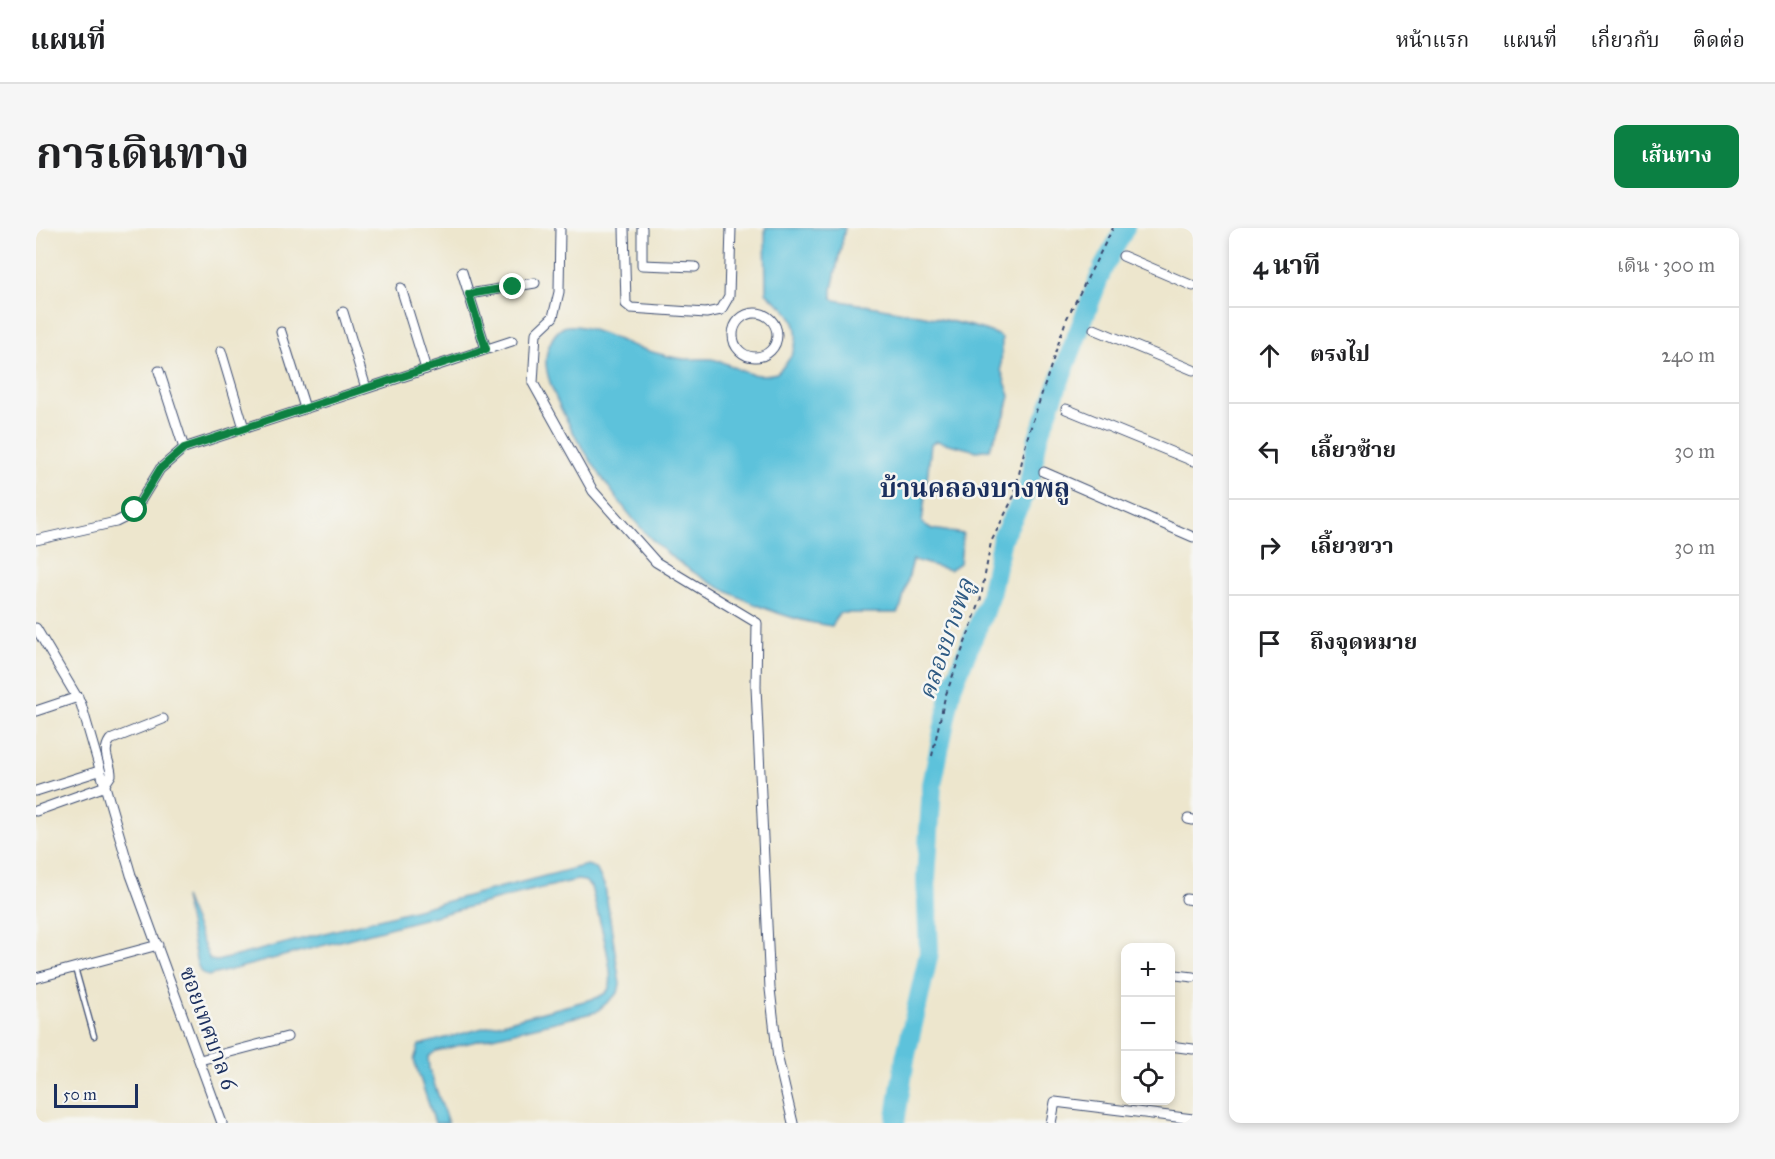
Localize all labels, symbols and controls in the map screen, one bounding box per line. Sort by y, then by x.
text: แผนที่ [30,22,106,57]
text: หน้าแรก [1396,27,1469,53]
text: แผนที่ [1502,27,1557,53]
text: เกี่ยวกับ [1590,27,1660,53]
text: ติดต่อ [1693,27,1745,53]
button: เส้นทาง [1614,125,1739,188]
text: การเดินทาง [36,128,249,180]
text: 4 นาที [1253,249,1321,281]
text: เดิน · 300 m [1617,253,1715,277]
route end [499,273,525,299]
icon: ahead [1253,339,1286,372]
text: ตรงไป [1310,340,1370,367]
text: 240 m [1661,343,1715,367]
icon: left [1253,435,1286,468]
text: เลี้ยวซ้าย [1310,436,1396,463]
text: 30 m [1674,439,1715,463]
district label: บ้านคลองบางพลู [880,472,1070,506]
route start [121,496,147,522]
icon: right [1253,531,1286,564]
text: เลี้ยวขวา [1310,532,1394,559]
text: 30 m [1674,535,1715,559]
water label: คลองบางพลู [911,574,982,704]
icon: arrive [1253,627,1286,660]
text: ถึงจุดหมาย [1310,628,1417,655]
map controls [1121,943,1175,1105]
button: + [1121,943,1175,997]
street label: ซอยเทศบาล 6 [174,963,244,1094]
button: − [1121,997,1175,1051]
button: locate [1121,1051,1175,1105]
scale bar [54,1081,138,1108]
text: 50 m [63,1085,97,1104]

